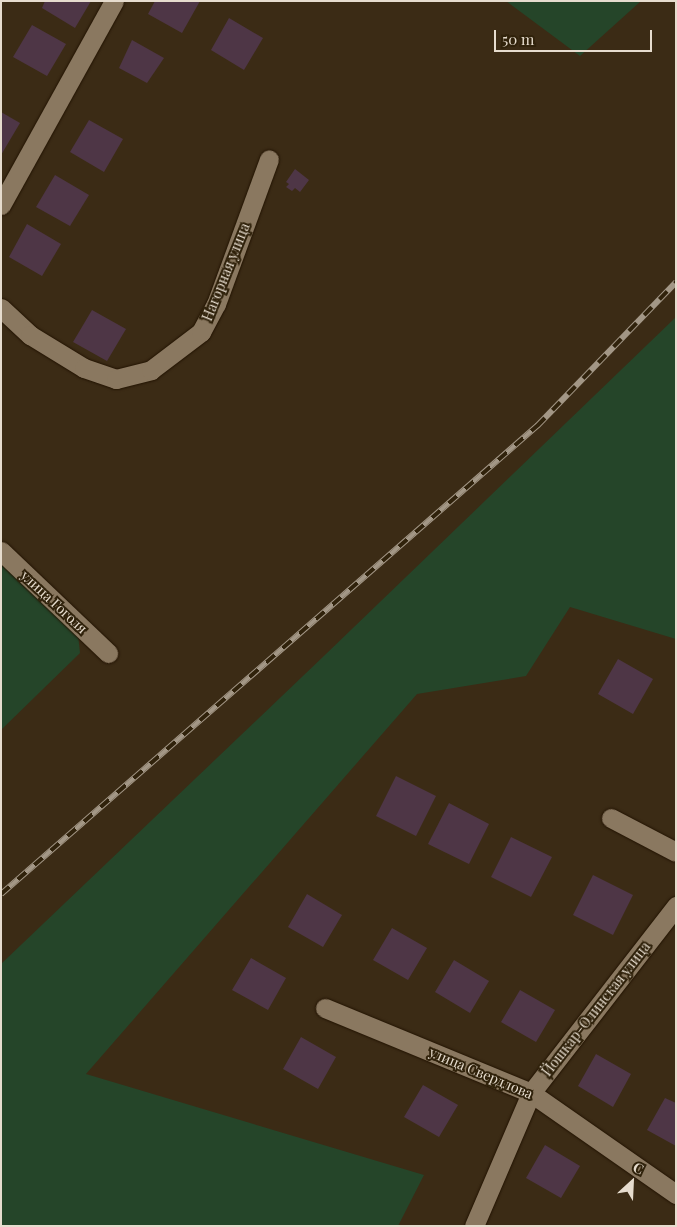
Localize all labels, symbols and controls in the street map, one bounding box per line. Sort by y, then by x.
scale bar [497,20,654,52]
text: 50 m [502,29,534,49]
street label: Нагорная улица [199,221,253,323]
street label: улица Гоголя [17,567,91,637]
street label: Йошкар-Олинская улица [538,938,654,1080]
street label: улица Свердлова [427,1044,535,1102]
north arrow [607,1157,657,1207]
text: С [630,1157,647,1179]

